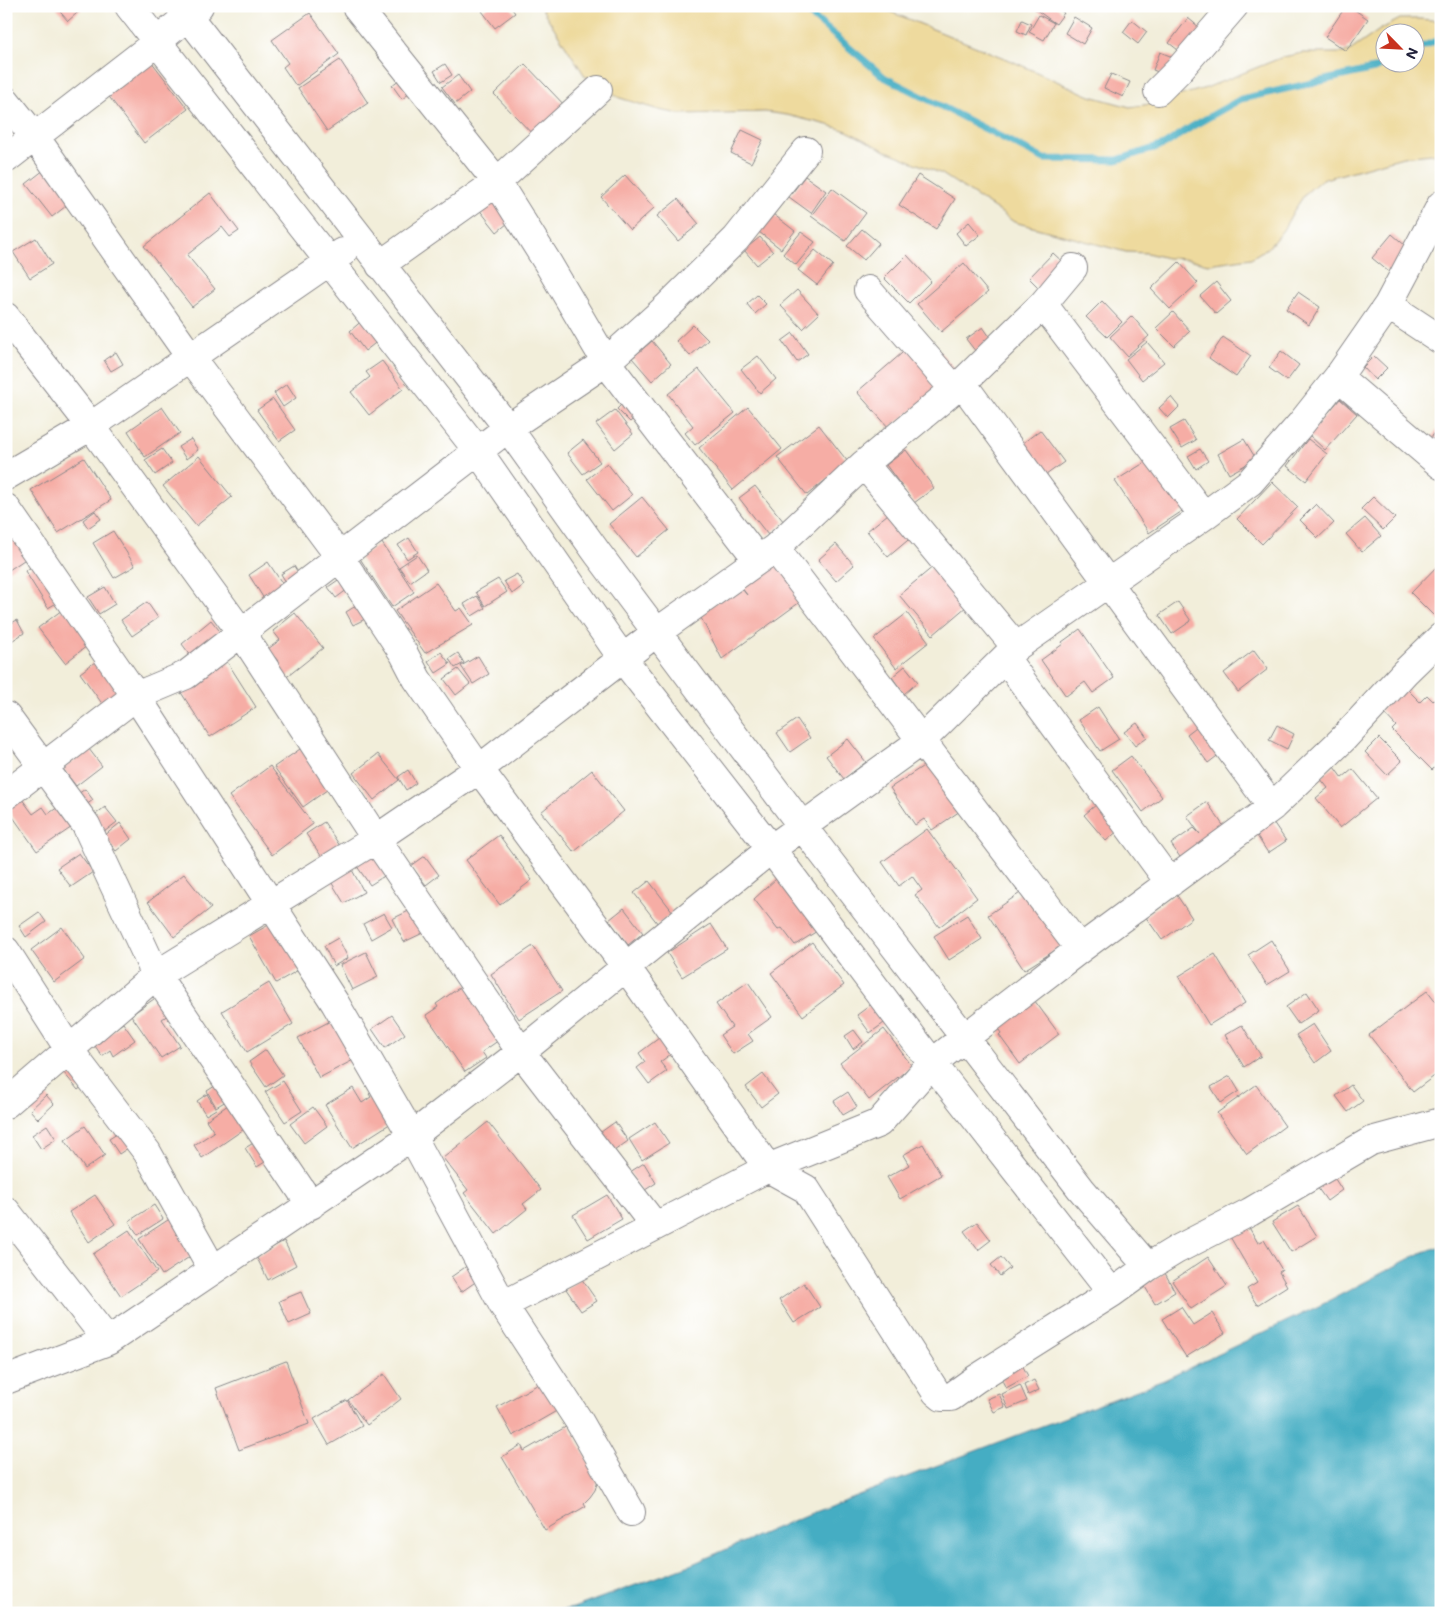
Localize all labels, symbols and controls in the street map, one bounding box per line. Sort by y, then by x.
north arrow [1374,22,1424,72]
text: N [1401,45,1423,62]

